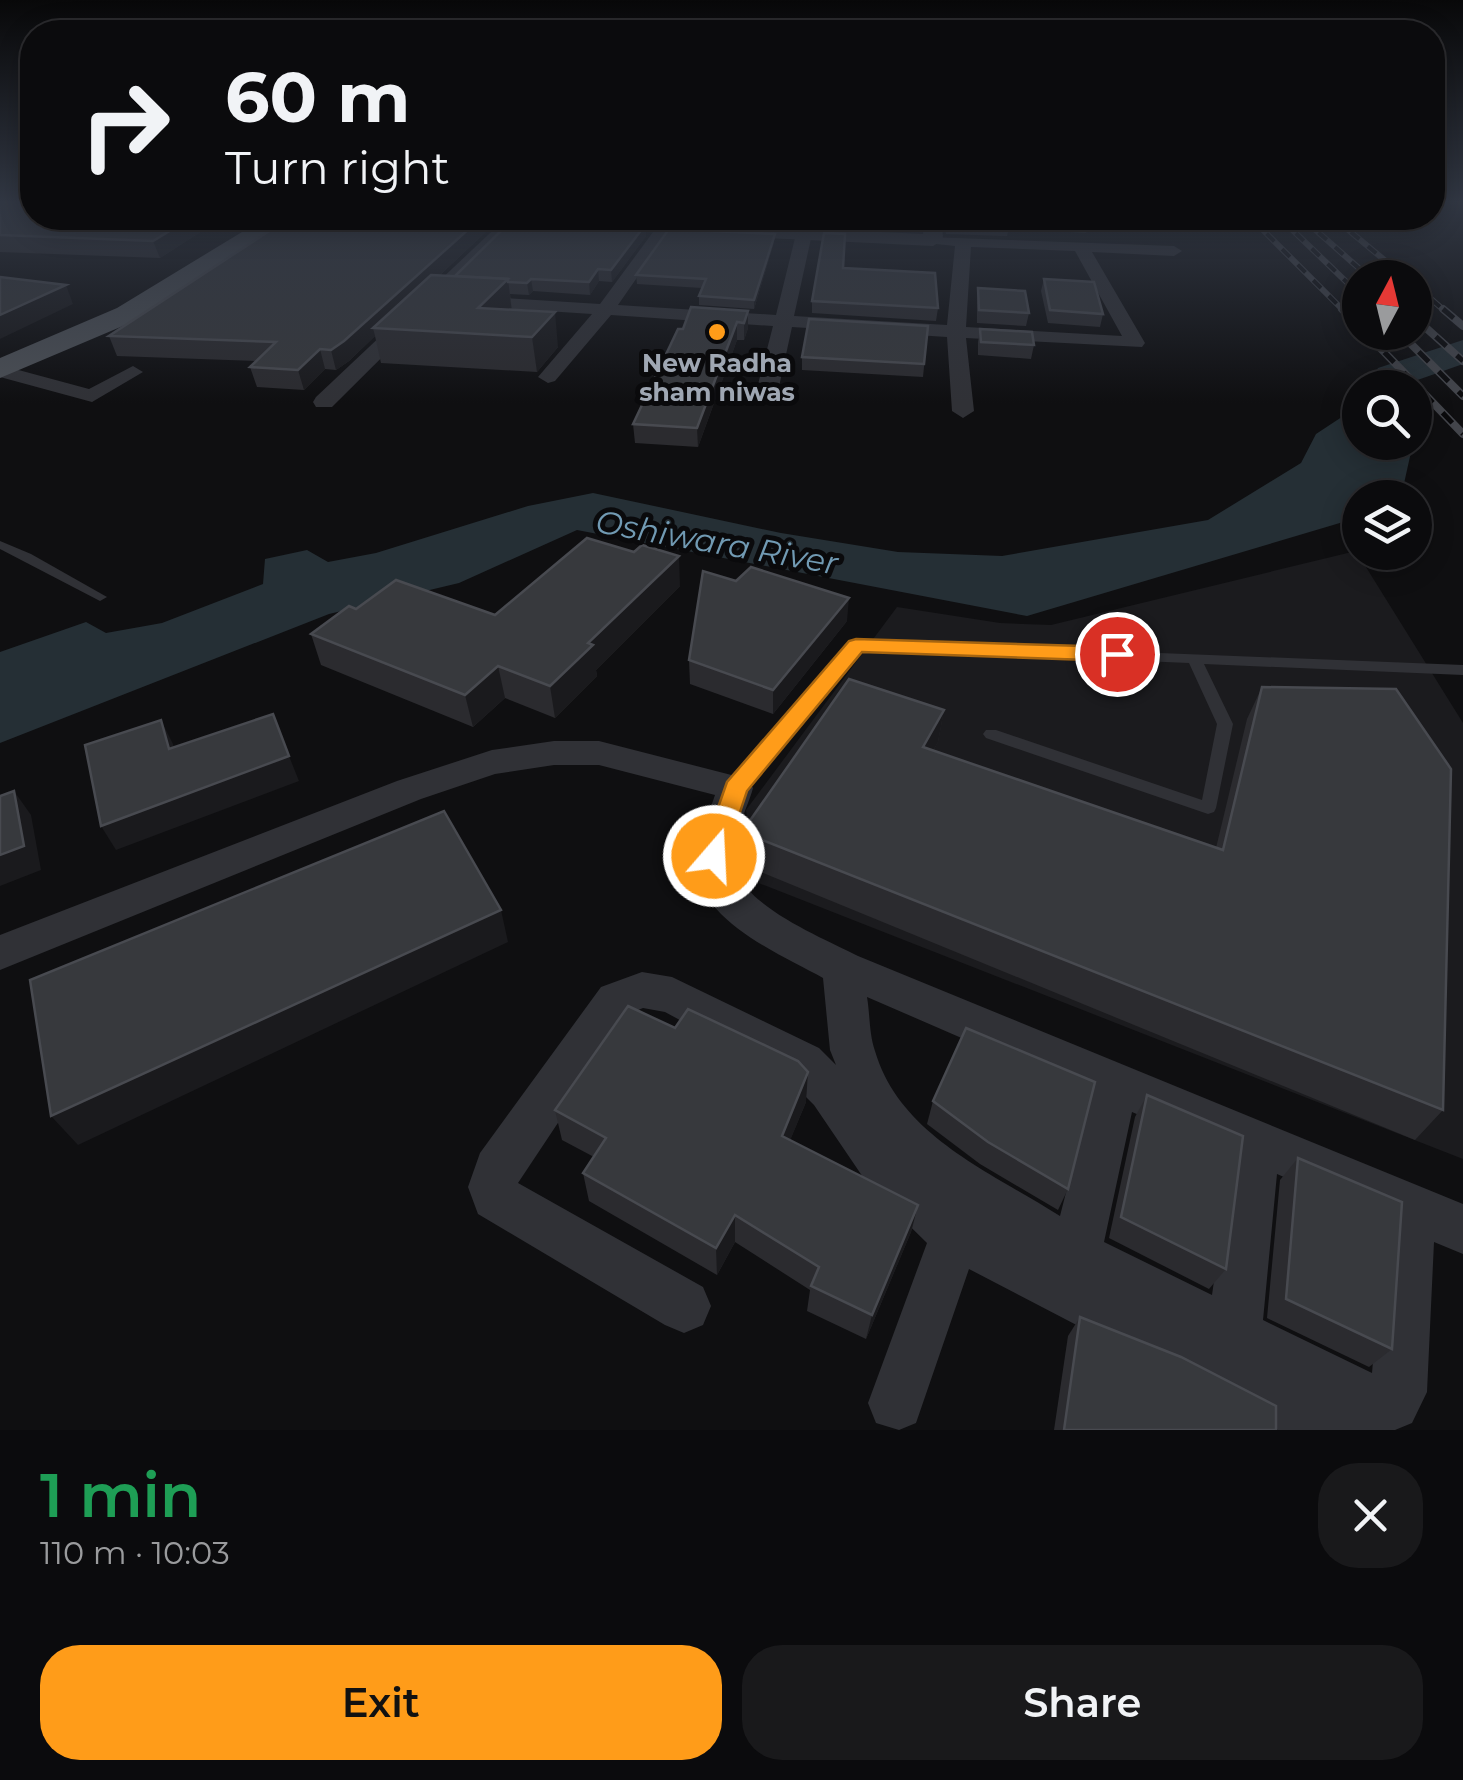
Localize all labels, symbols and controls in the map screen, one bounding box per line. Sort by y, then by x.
text: 60 m [225,54,410,140]
icon: right [60,60,190,190]
text: Turn right [225,140,450,195]
north arrow [1342,260,1432,350]
map controls [1342,260,1432,570]
marker: New Radha sham niwas [706,321,728,343]
place label: New Radha sham niwas [639,348,795,407]
button: search [1342,370,1432,460]
button: layers [1342,480,1432,570]
water label: Oshiwara River [593,501,842,583]
pin [1075,612,1160,697]
icon: arrive [1090,627,1145,682]
position arrow [662,804,766,908]
text: 1 min [40,1459,201,1532]
button: close [1318,1463,1423,1568]
text: 110 m · 10:03 [40,1533,230,1572]
button: Exit [40,1645,722,1760]
button: Share [742,1645,1423,1760]

